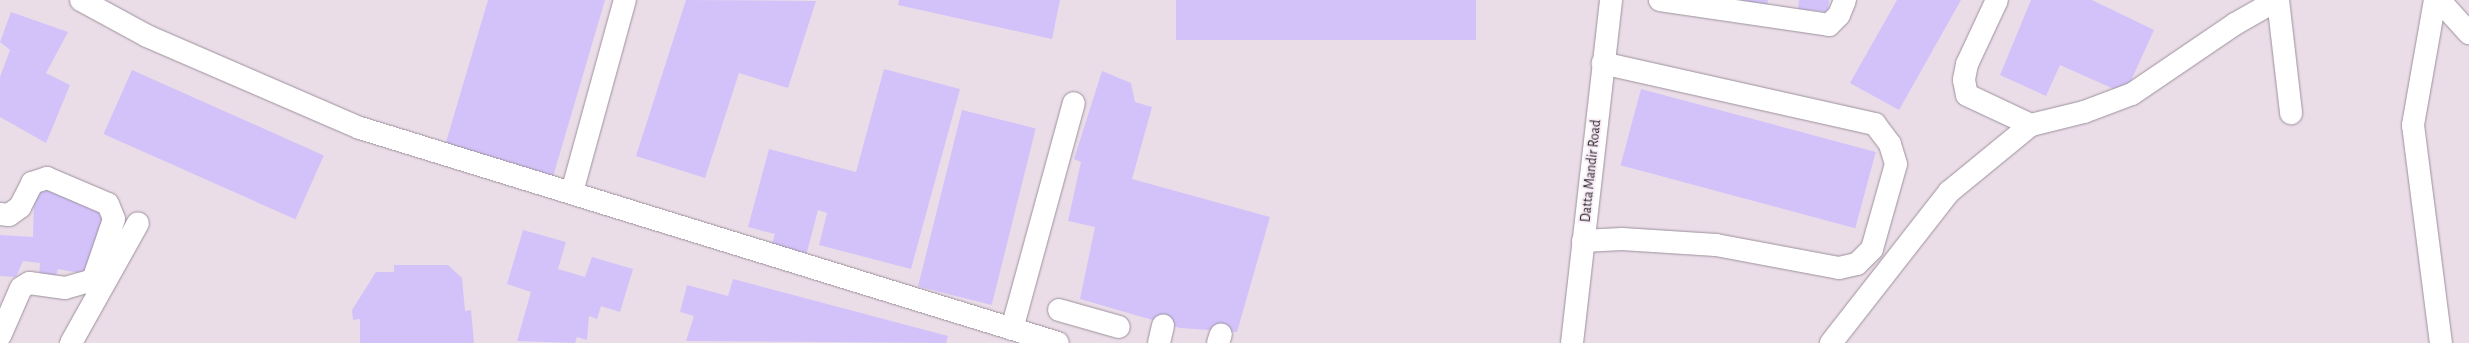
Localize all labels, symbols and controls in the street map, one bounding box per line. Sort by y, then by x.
street label: Datta Mandir Road [1577,119,1605,223]

